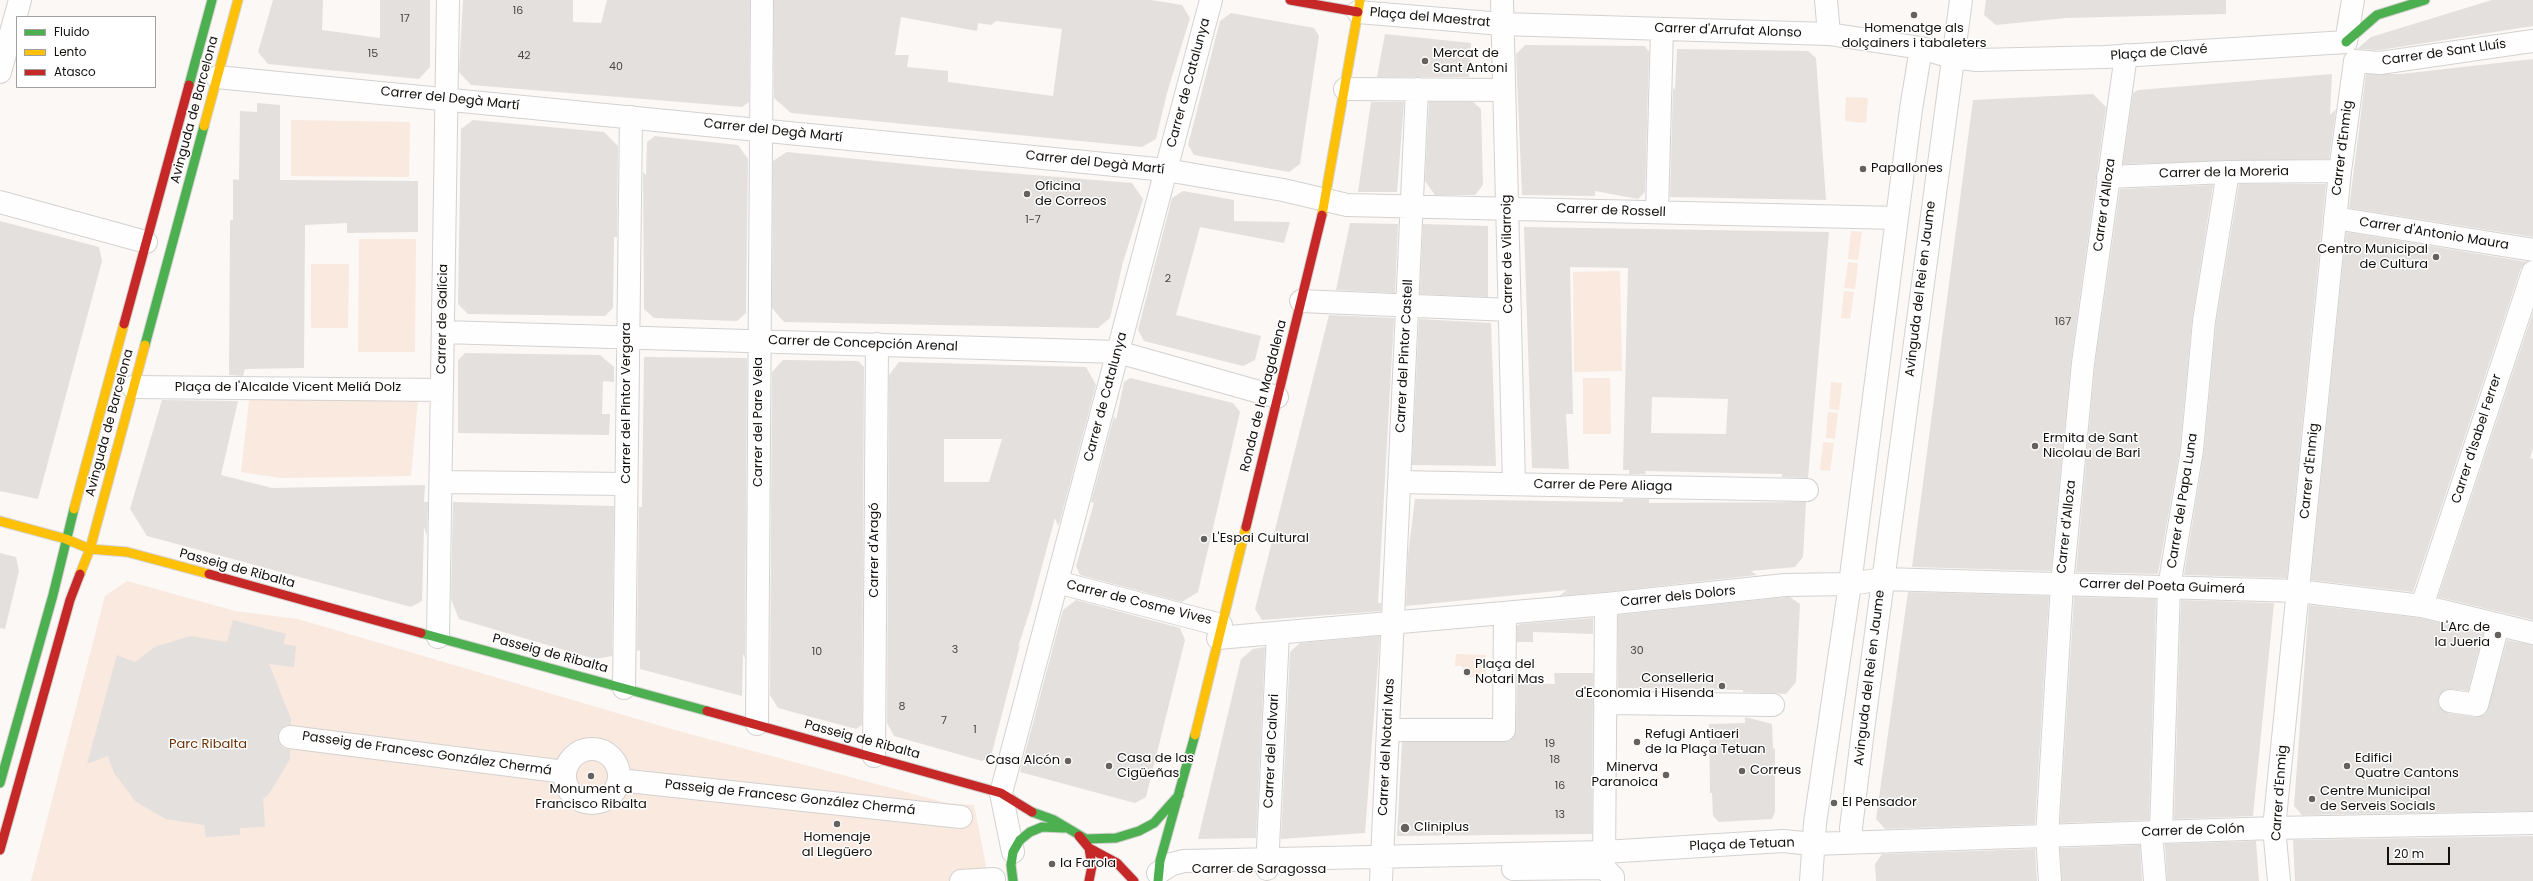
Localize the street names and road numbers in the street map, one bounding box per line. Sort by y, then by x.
street label: Plaça del Maestrat [1369,5,1491,31]
street label: Carrer de Catalunya [1164,17,1214,149]
street label: Carrer d'Arrufat Alonso [1654,21,1802,41]
street label: Avinguda de Barcelona [168,34,222,186]
street label: Carrer de Sant Lluís [2381,37,2507,69]
street label: Plaça de Clavé [2110,42,2208,64]
street label: Carrer del Degà Martí [380,84,520,114]
street label: Carrer d'Enmig [2329,99,2357,197]
street label: Carrer del Degà Martí [703,116,843,146]
street label: Carrer del Degà Martí [1025,148,1165,178]
street label: Carrer d'Alloza [2091,157,2119,253]
street label: Carrer de la Moreria [2159,164,2289,182]
street label: Carrer de Vilarroig [1499,194,1517,314]
street label: Avinguda del Rei en Jaume [1902,200,1940,378]
street label: Carrer de Rossell [1556,201,1666,221]
street label: Carrer d'Antonio Maura [2358,214,2510,254]
street label: Carrer de Galícia [434,264,452,374]
street label: Carrer del Pintor Castell [1393,279,1417,433]
street label: Ronda de la Magdalena [1238,318,1290,474]
street label: Carrer del Pintor Vergara [619,322,635,484]
street label: Carrer de Catalunya [1081,331,1131,463]
street label: Carrer de Concepción Arenal [768,333,958,355]
street label: Avinguda de Barcelona [83,347,137,499]
street label: Carrer del Pare Vela [751,357,767,487]
street label: Carrer d'Isabel Ferrer [2449,372,2505,506]
street label: Plaça de l'Alcalde Vicent Meliá Dolz [175,380,401,396]
street label: Carrer d'Enmig [2297,422,2323,520]
street label: Carrer del Papa Luna [2165,432,2201,570]
street label: Carrer de Pere Aliaga [1534,477,1672,495]
street label: Carrer d'Alloza [2054,479,2080,575]
street label: Carrer d'Aragó [867,502,883,598]
street label: Passeig de Ribalta [177,546,297,592]
street label: Carrer del Poeta Guimerá [2079,576,2245,598]
street label: Carrer de Cosme Vives [1065,577,1213,629]
street label: Carrer dels Dolors [1620,583,1736,611]
street label: Avinguda del Rei en Jaume [1851,589,1889,767]
street label: Passeig de Ribalta [490,631,610,677]
street label: Carrer del Notari Mas [1376,678,1398,816]
street label: Carrer del Calvari [1261,693,1283,809]
street label: Passeig de Ribalta [802,717,922,763]
street label: Passeig de Francesc González Chermá [301,729,553,779]
street label: Carrer d'Enmig [2269,745,2291,841]
street label: Passeig de Francesc González Chermá [664,777,916,819]
street label: Carrer de Colón [2141,821,2245,841]
street label: Plaça de Tetuan [1689,835,1795,855]
street label: Carrer de Saragossa [1192,862,1326,878]

